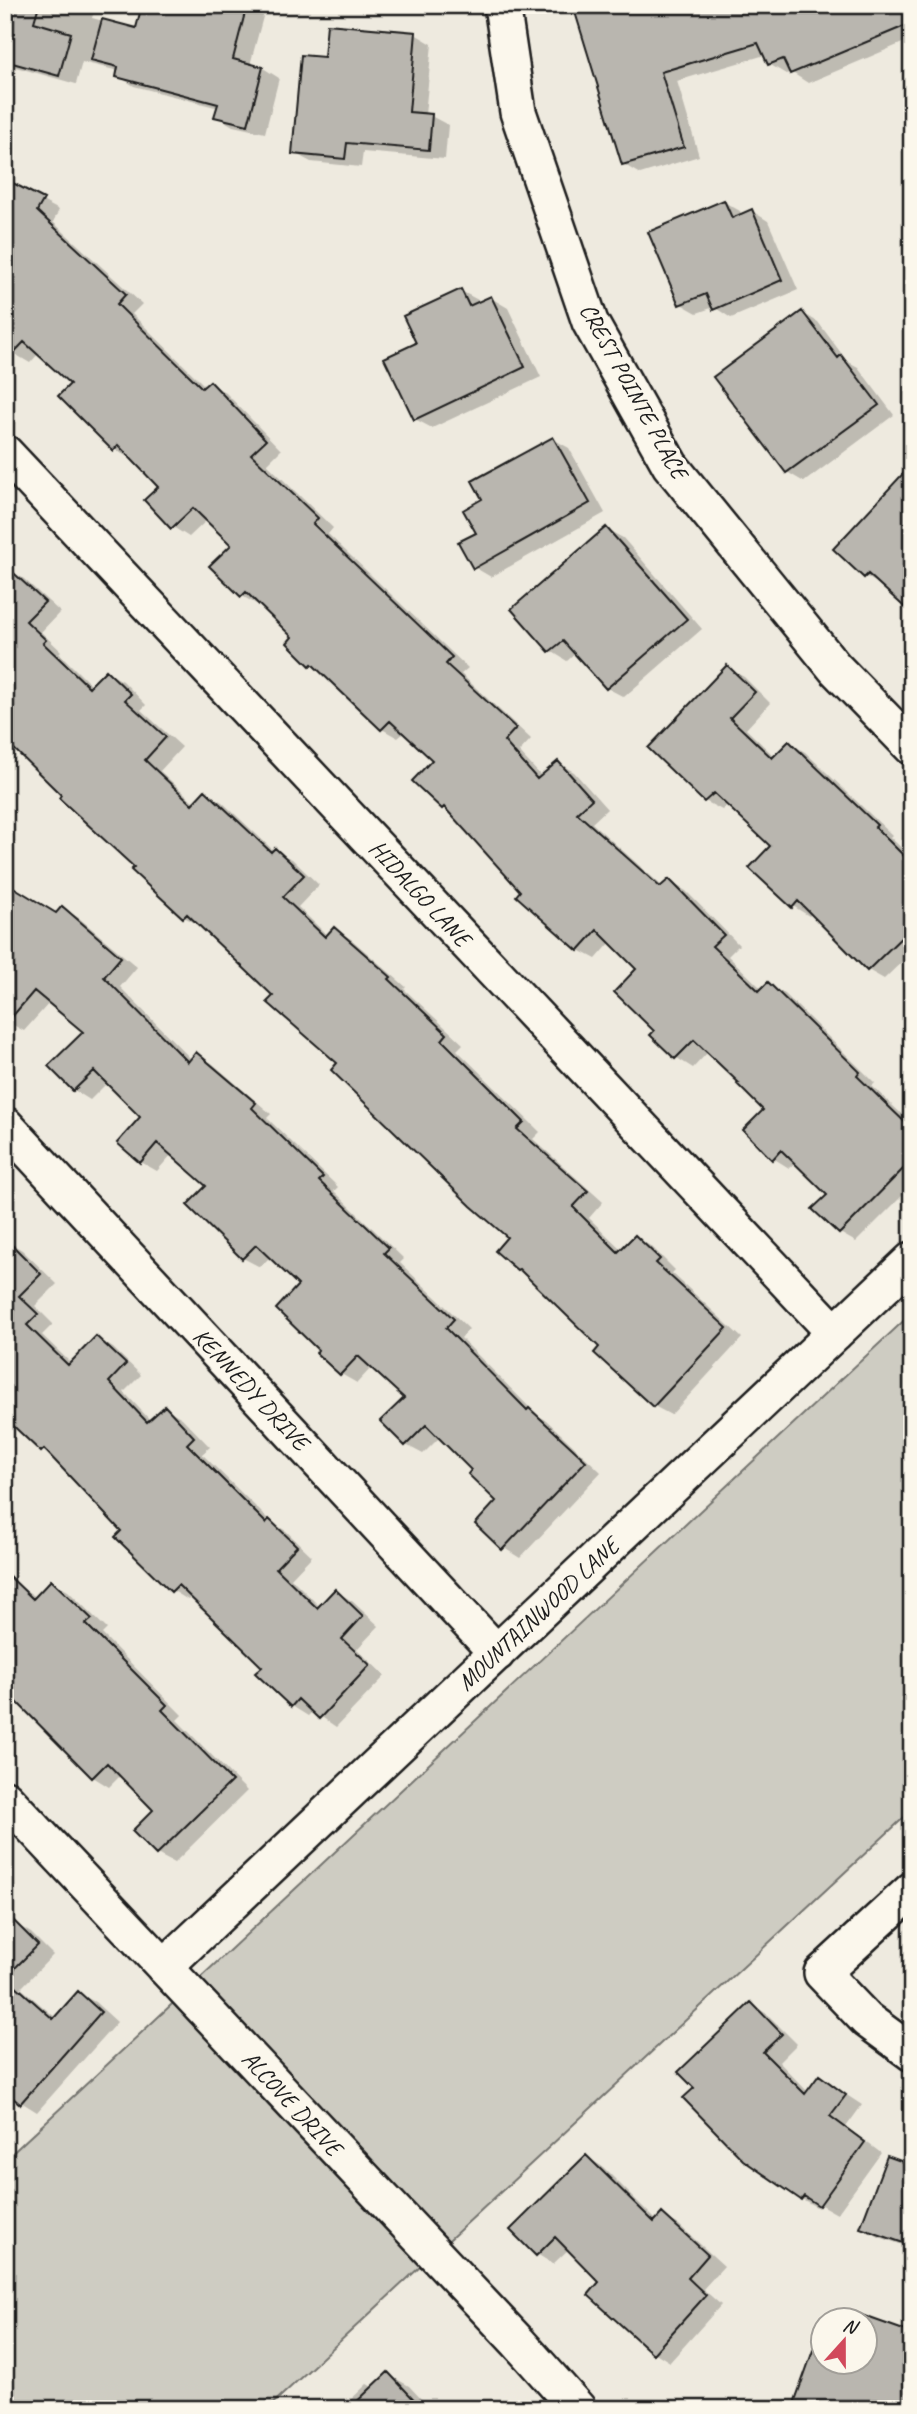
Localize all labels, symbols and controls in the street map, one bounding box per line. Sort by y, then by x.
street label: CREST POINTE PLACE [573,298,696,487]
street label: HIDALGO LANE [363,833,479,955]
street label: KENNEDY DRIVE [187,1322,318,1459]
street label: MOUNTAINWOOD LANE [451,1529,627,1697]
street label: ALCOVE DRIVE [236,2044,350,2164]
north arrow [808,2306,878,2376]
text: N [840,2313,863,2341]

